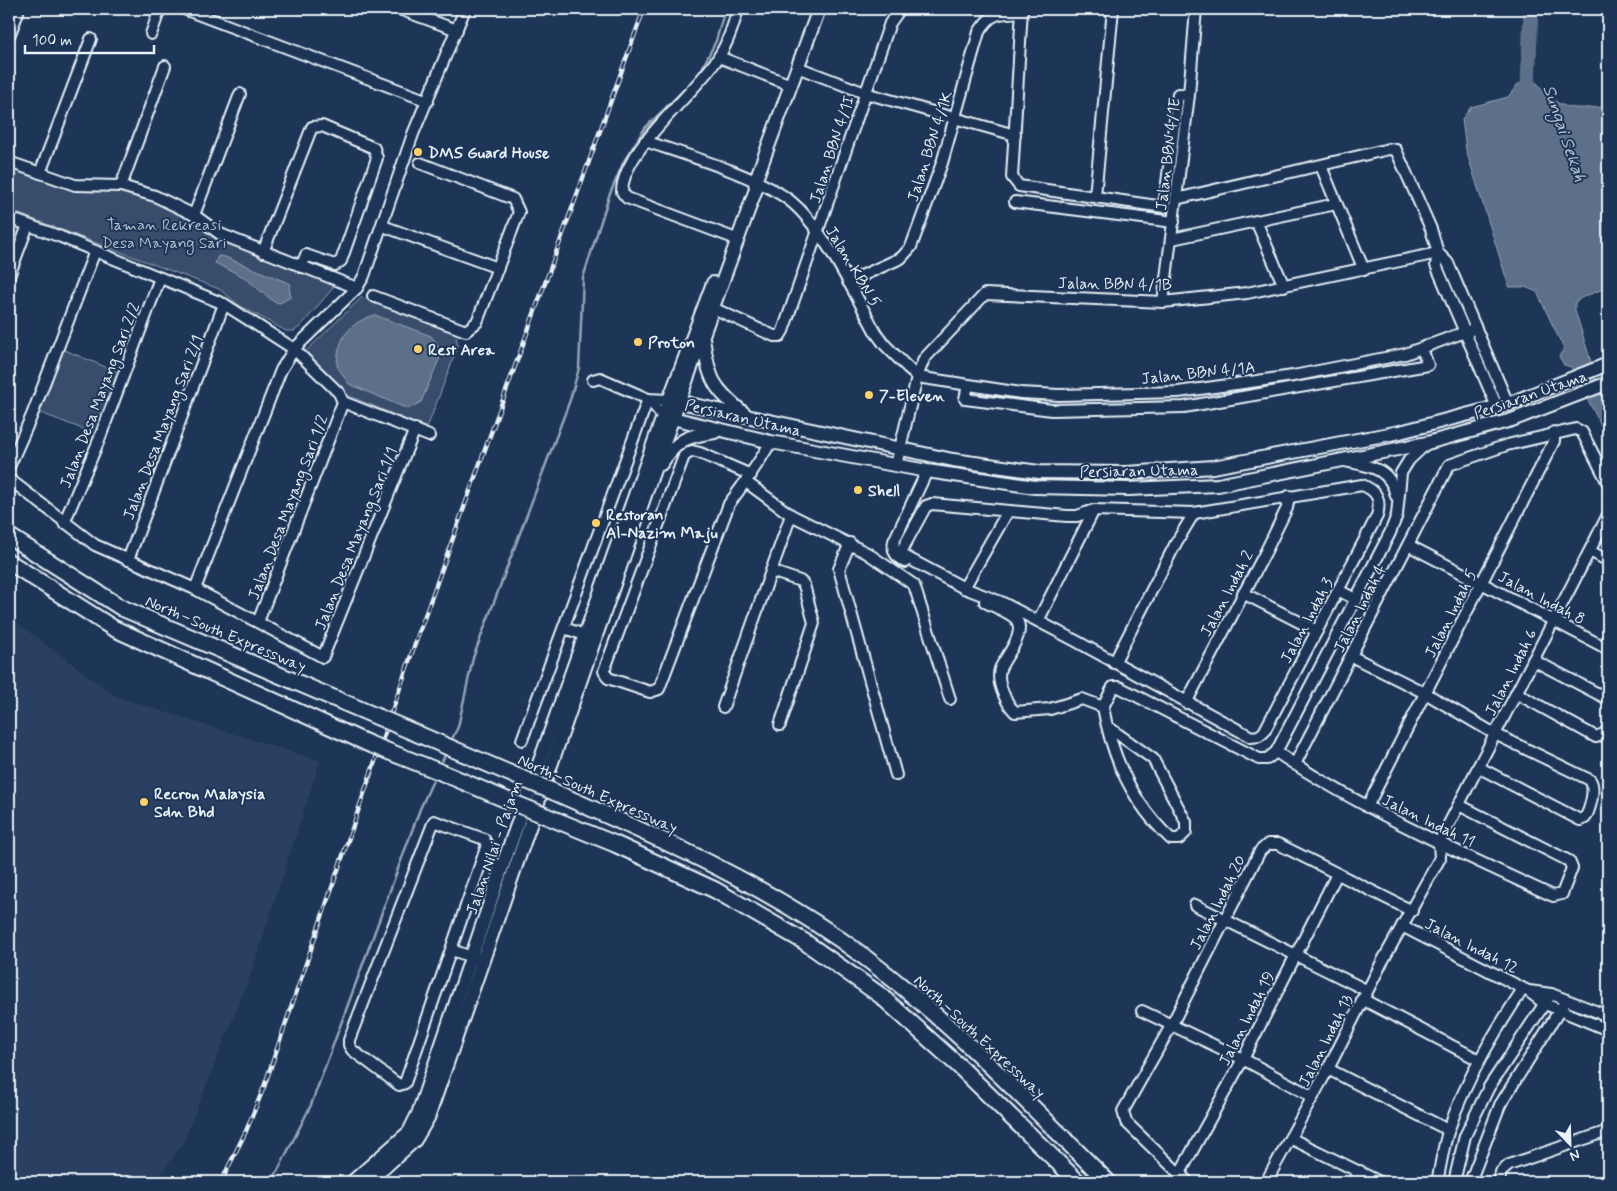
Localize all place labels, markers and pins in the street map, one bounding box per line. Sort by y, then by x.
place label: DMS Guard House [428,143,550,164]
marker: DMS Guard House [412,146,424,158]
place label: Proton [648,333,695,354]
marker: Proton [632,336,644,348]
place label: Rest Area [428,340,495,361]
marker: Rest Area [412,343,424,355]
place label: 7-Eleven [879,386,945,407]
marker: 7-Eleven [863,389,875,401]
place label: Shell [868,481,900,502]
marker: Shell [852,484,864,496]
place label: Restoran Al-Nazim Maju [606,505,718,544]
marker: Restoran Al-Nazim Maju [590,517,602,529]
place label: Recron Malaysia Sdn Bhd [154,784,265,823]
marker: Recron Malaysia Sdn Bhd [138,796,150,808]

